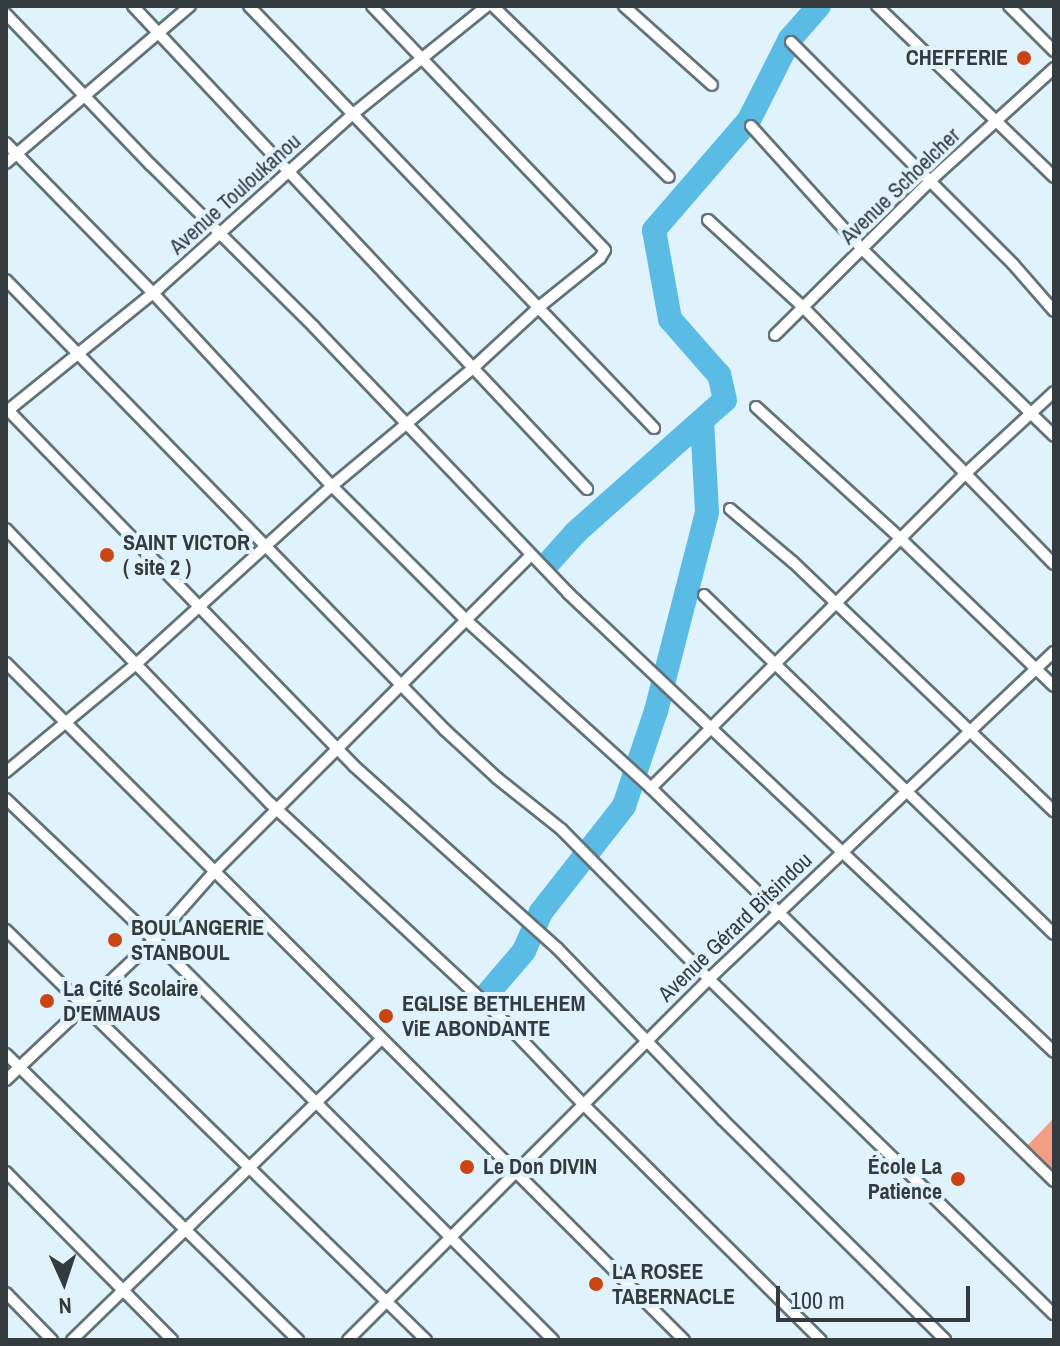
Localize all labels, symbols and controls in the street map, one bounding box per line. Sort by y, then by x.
place label: CHEFFERIE [906,45,1008,71]
marker: CHEFFERIE [1015,49,1033,67]
street label: Avenue Schoelcher [835,122,965,250]
street label: Avenue Touloukanou [164,128,306,260]
place label: SAINT VICTOR ( site 2 ) [123,529,250,580]
marker: SAINT VICTOR ( site 2 ) [98,546,116,564]
street label: Avenue Gérard Bitsindou [653,847,817,1007]
place label: BOULANGERIE STANBOUL [131,914,264,966]
marker: BOULANGERIE STANBOUL [106,931,124,949]
place label: La Cité Scolaire D'EMMAUS [63,975,198,1026]
place label: EGLISE BETHLEHEM ViE ABONDANTE [402,990,585,1042]
marker: La Cité Scolaire D'EMMAUS [38,992,56,1010]
marker: EGLISE BETHLEHEM ViE ABONDANTE [377,1007,395,1025]
place label: École La Patience [868,1153,942,1204]
place label: Le Don DIVIN [483,1154,597,1180]
marker: Le Don DIVIN [458,1158,476,1176]
marker: École La Patience [949,1170,967,1188]
north arrow [24,1242,104,1322]
place label: LA ROSEE TABERNACLE [612,1258,735,1310]
scale bar [780,1270,974,1320]
marker: LA ROSEE TABERNACLE [587,1275,605,1293]
text: 100 m [790,1284,845,1316]
text: N [58,1291,73,1321]

